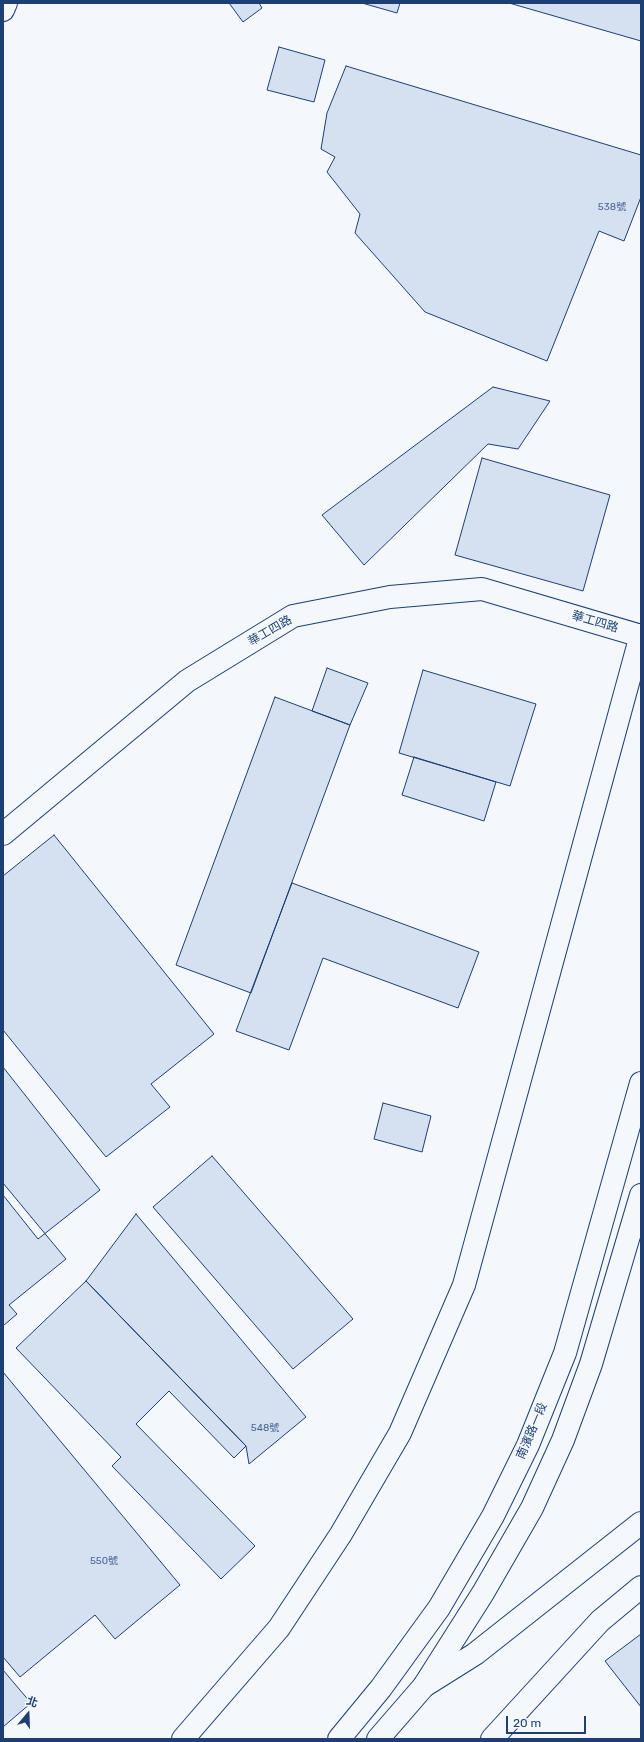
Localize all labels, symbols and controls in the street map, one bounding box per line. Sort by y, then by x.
house number: 538號 [598,201,626,213]
street label: 華工四路 [570,608,620,636]
street label: 華工四路 [246,613,294,649]
street label: 南濱路一段 [514,1401,550,1461]
house number: 548號 [251,1422,279,1434]
house number: 550號 [90,1555,118,1567]
north arrow [8,1694,48,1734]
text: 北 [25,1694,39,1710]
scale bar [508,1708,588,1734]
text: 20 m [513,1716,541,1730]

